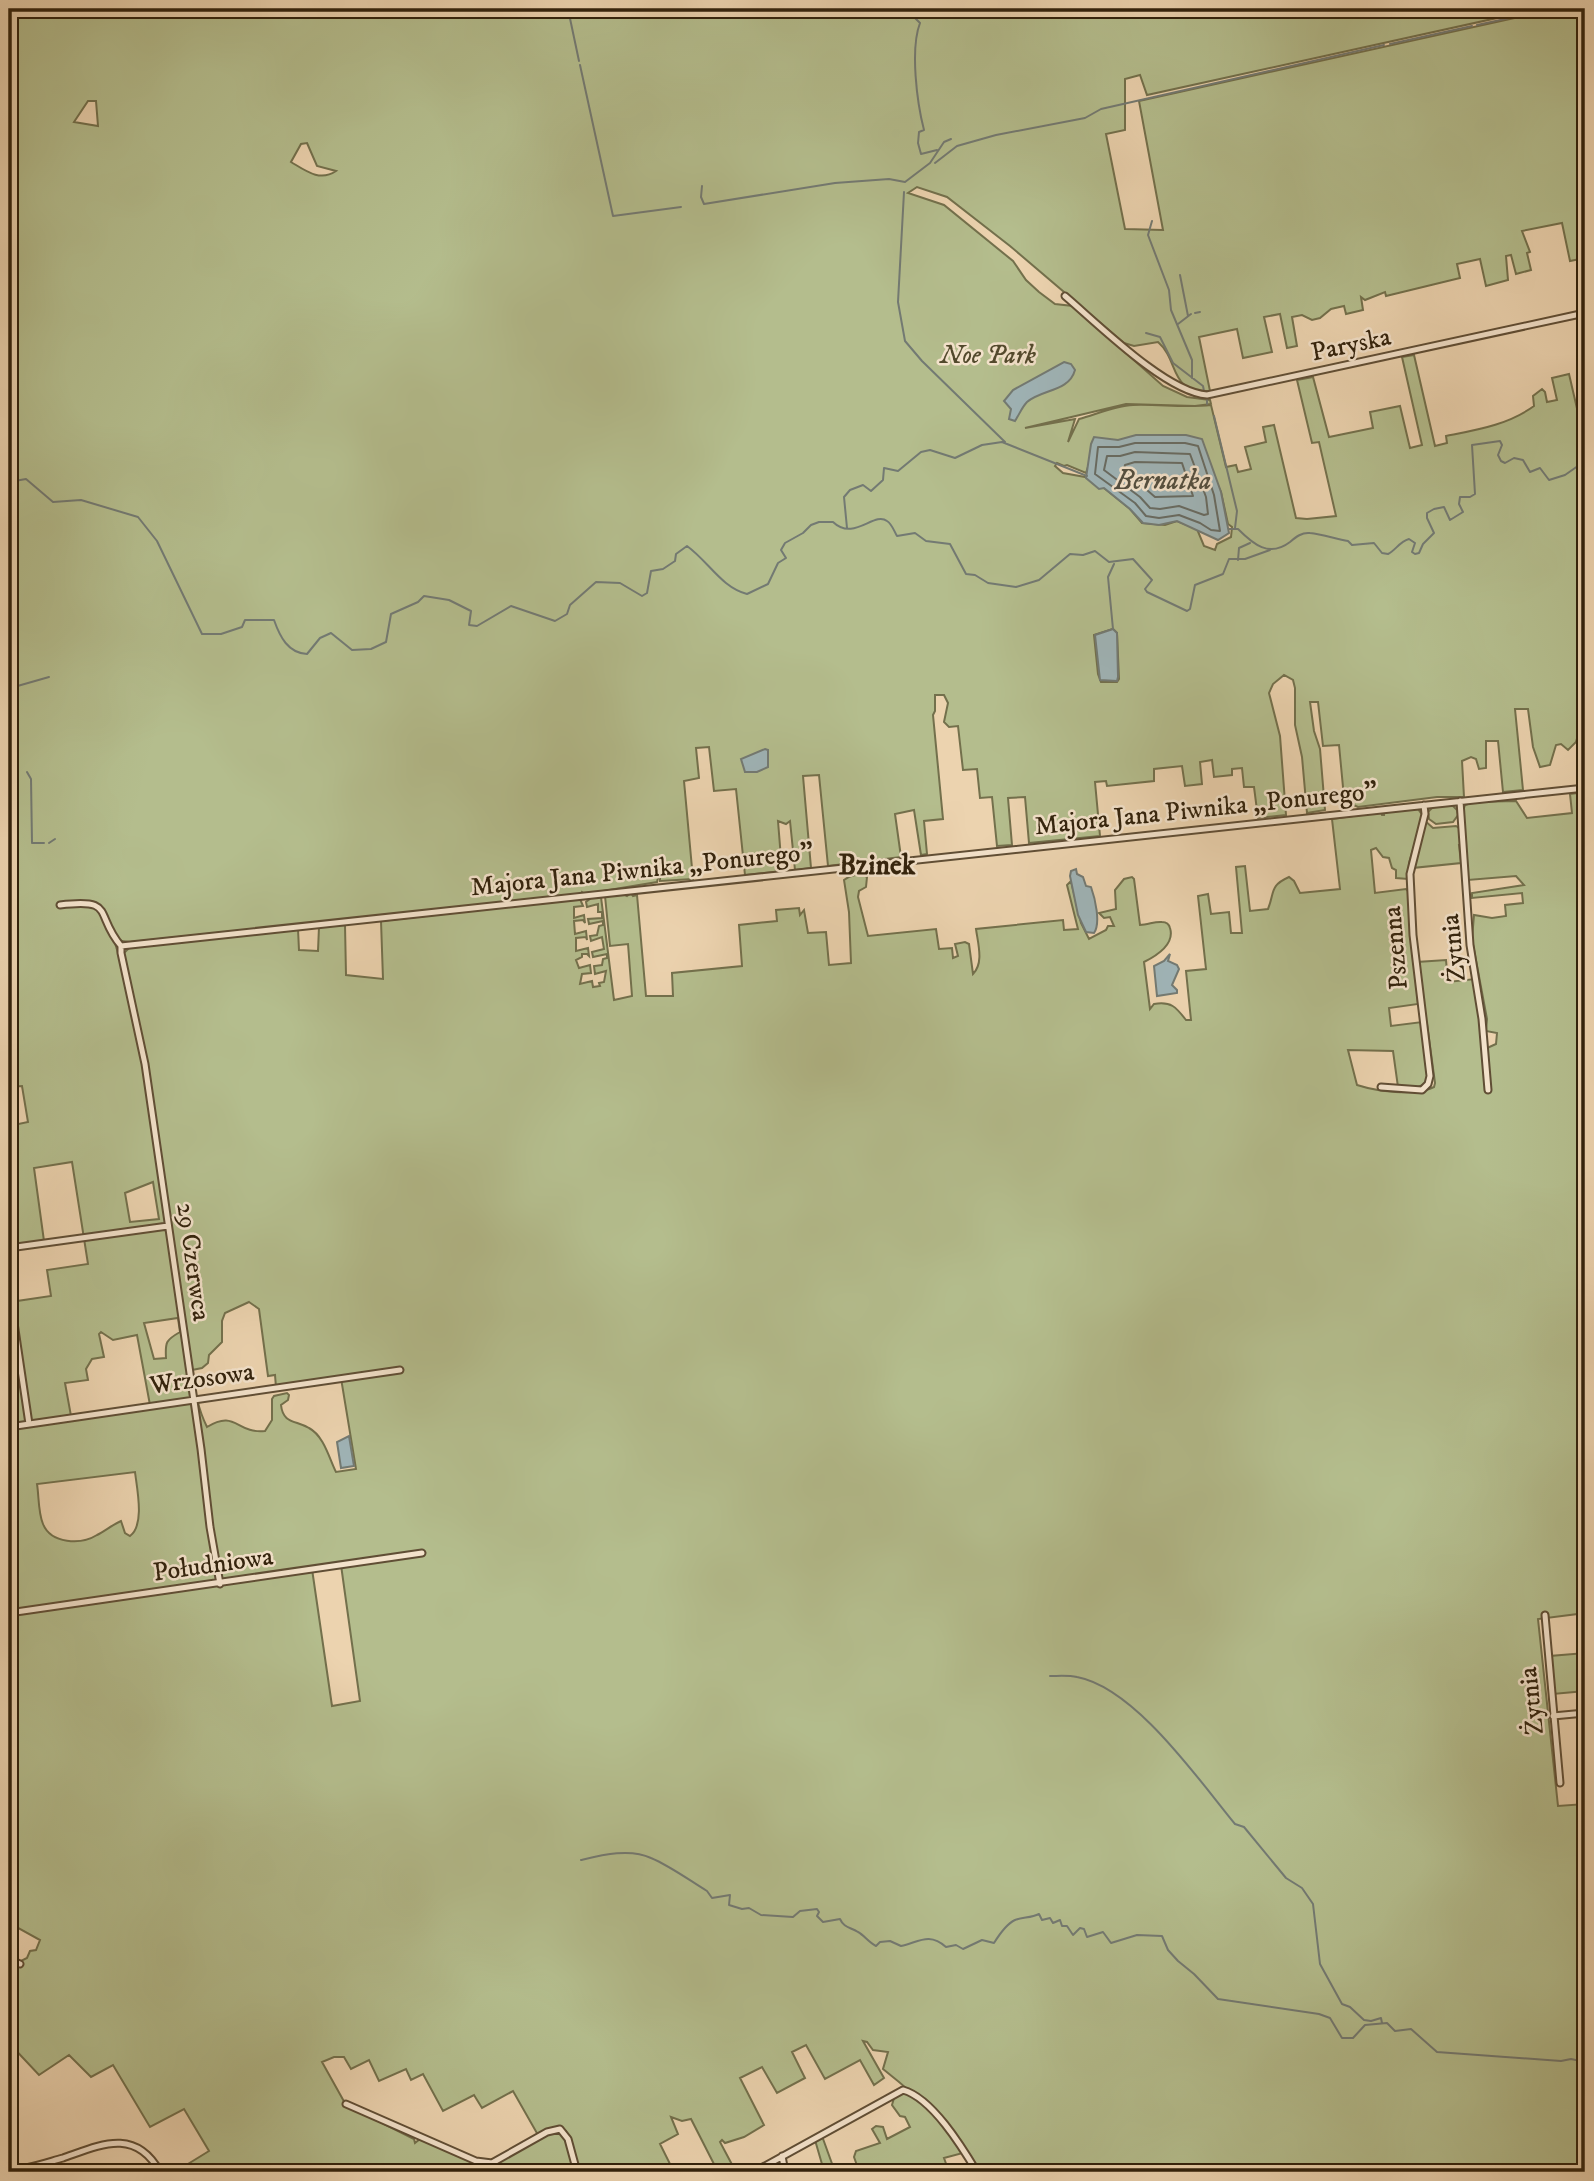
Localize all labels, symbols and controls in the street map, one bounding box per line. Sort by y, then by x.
street label: Paryska [1308,320,1394,370]
park label: Noe Park [938,339,1036,372]
water label: Bernatka [1114,463,1211,498]
street label: Majora Jana Piwnika „Ponurego” [1033,775,1379,843]
street label: Majora Jana Piwnika „Ponurego” [469,836,815,904]
district label: Bzinek [839,848,917,883]
street label: Pszenna [1376,905,1416,991]
street label: Żytnia [1434,912,1474,984]
street label: 29 Czerwca [168,1201,218,1323]
street label: Wrzosowa [147,1355,256,1403]
street label: Południowa [151,1540,275,1590]
street label: Żytnia [1512,1665,1552,1737]

